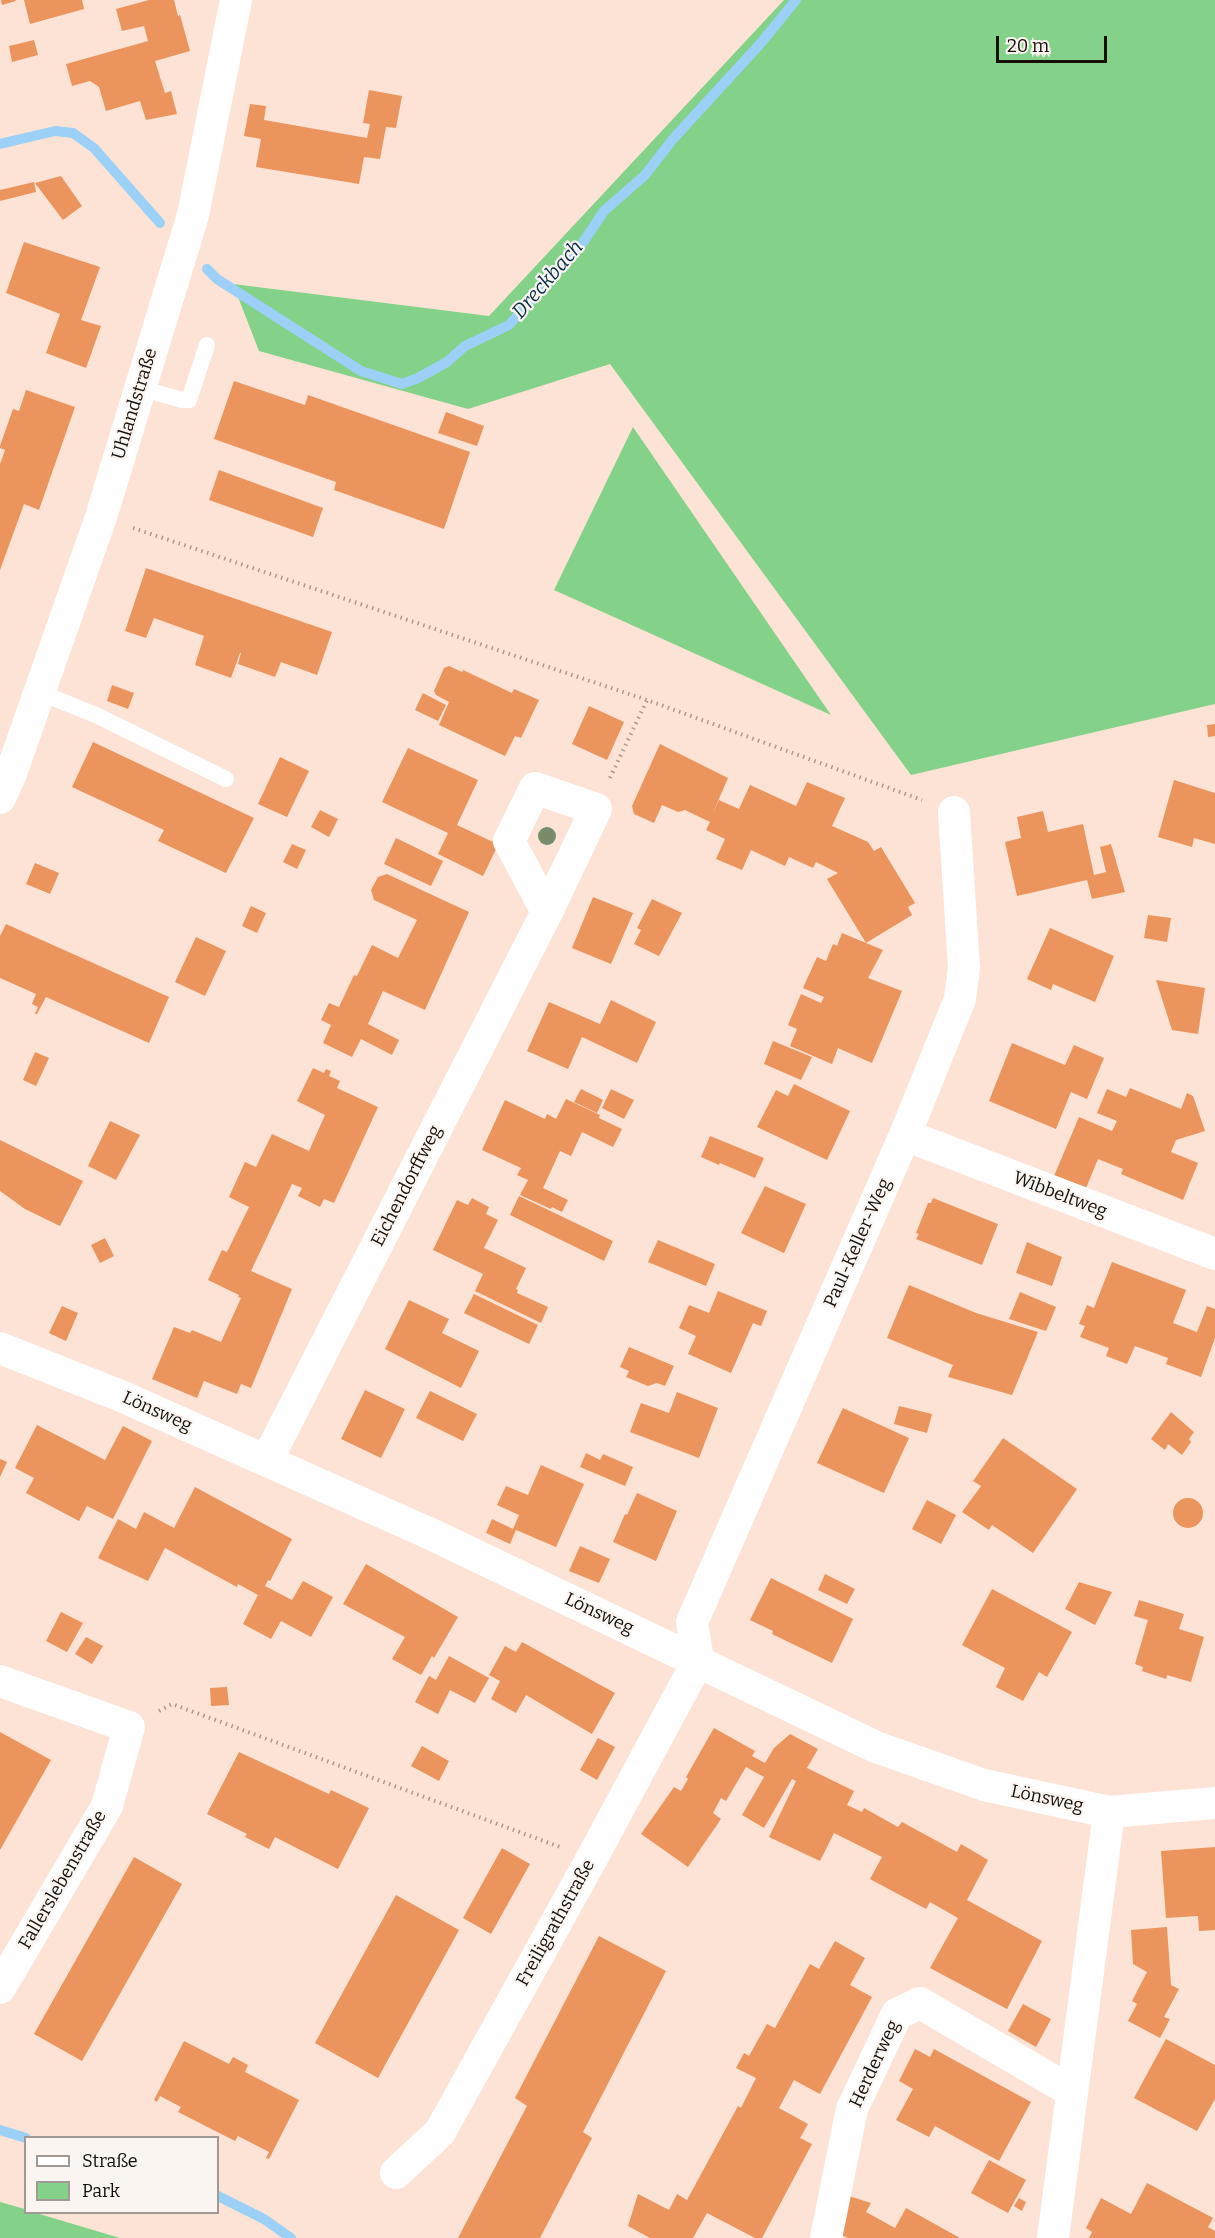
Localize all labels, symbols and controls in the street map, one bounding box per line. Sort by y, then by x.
scale bar [999,24,1110,62]
text: 20 m [1007,35,1049,57]
water label: Dreckbach [507,236,589,324]
street label: Uhlandstraße [108,346,162,462]
street label: Eichendorffweg [367,1122,447,1250]
street label: Wibbeltweg [1010,1167,1110,1223]
street label: Paul-Keller-Weg [820,1175,896,1311]
street label: Lönsweg [119,1387,195,1437]
street label: Lönsweg [561,1589,637,1639]
street label: Lönsweg [1009,1781,1085,1817]
street label: Fallerslebenstraße [15,1807,111,1953]
street label: Freiligrathstraße [512,1856,600,1990]
street label: Herderweg [845,2017,905,2111]
legend [24,2136,219,2214]
text: Straße [82,2150,138,2172]
text: Park [82,2180,120,2202]

